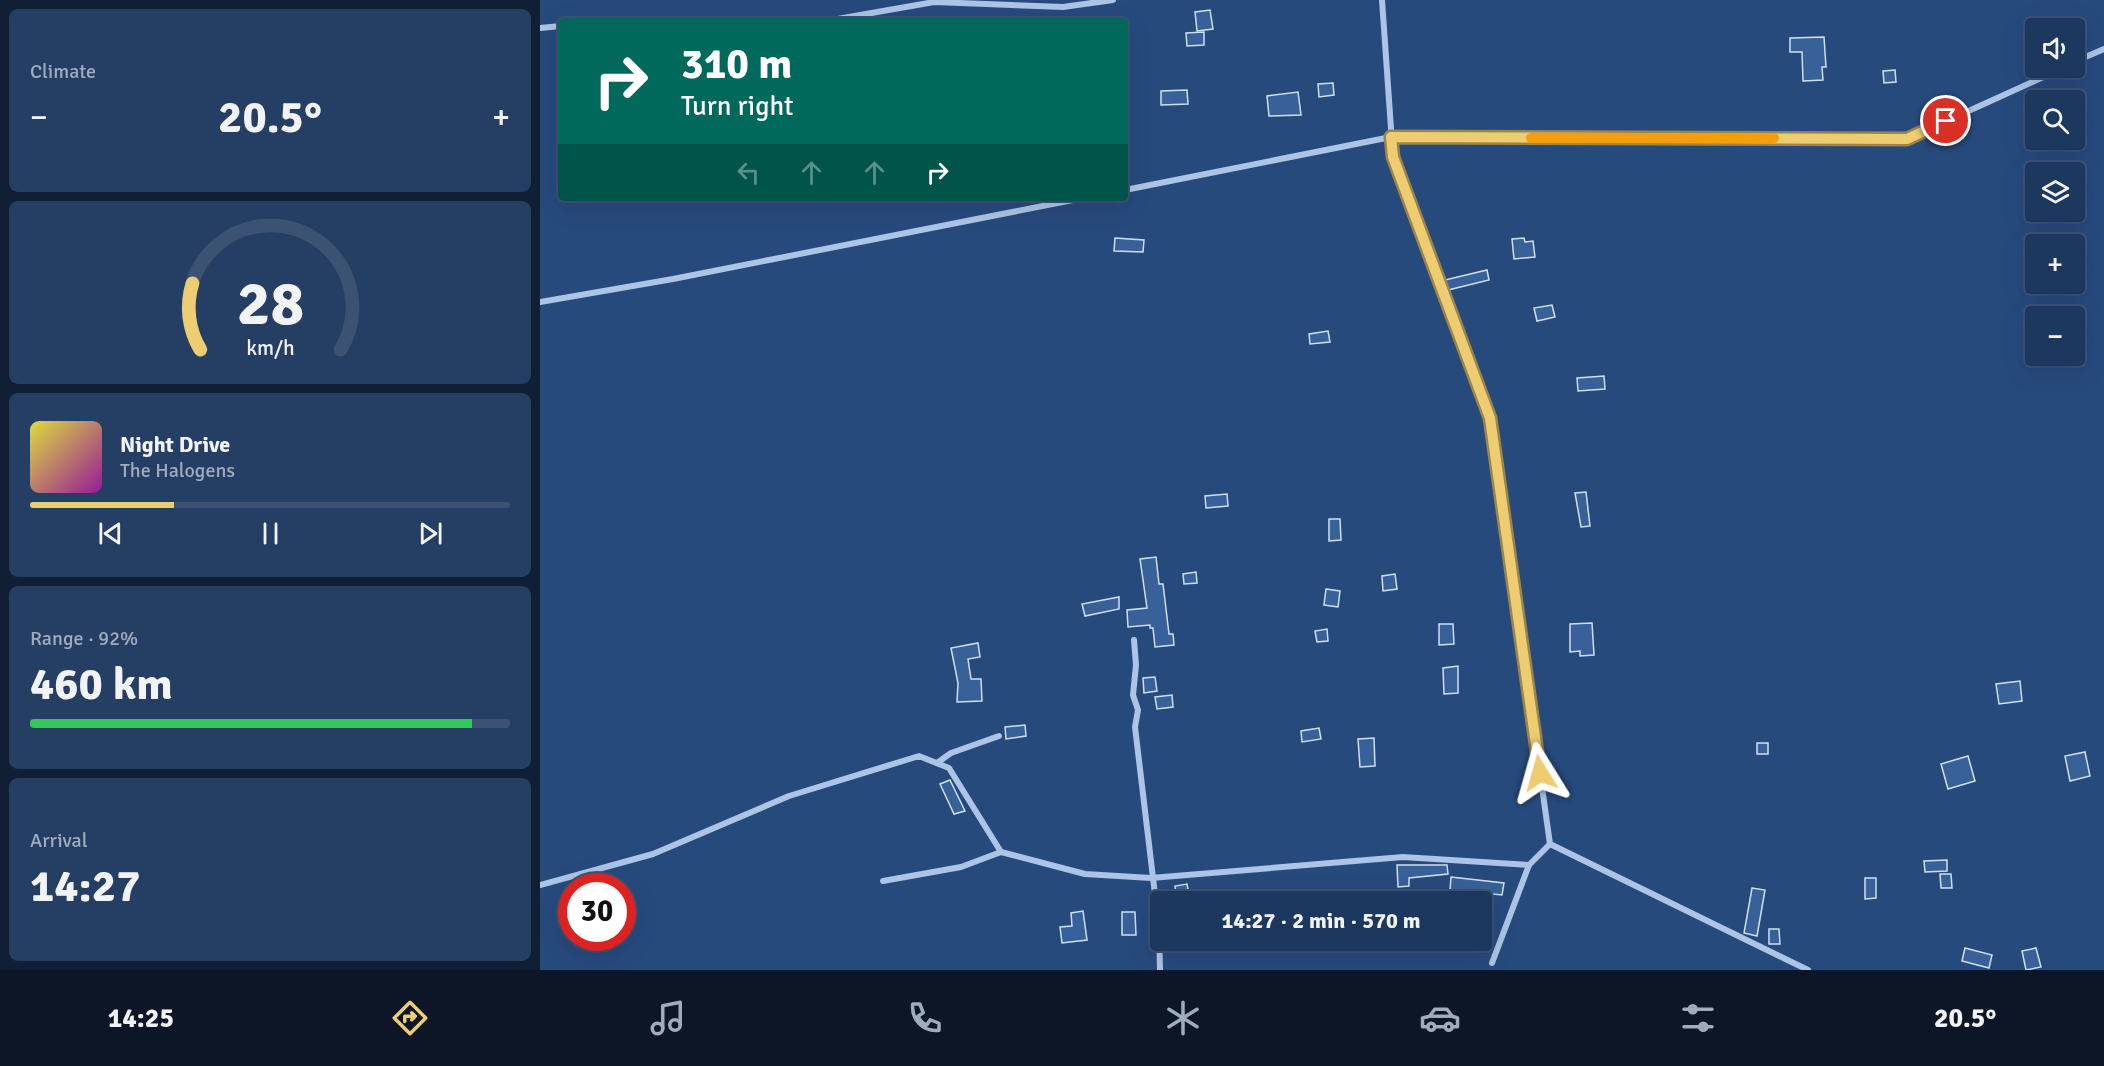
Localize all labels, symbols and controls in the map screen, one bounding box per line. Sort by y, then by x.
map controls [2025,18,2085,366]
button: sound [2025,18,2085,78]
text: 310 m [681,39,792,90]
icon: right [582,42,660,120]
text: Climate [30,59,96,84]
text: 20.5° [218,90,322,145]
text: Turn right [681,90,794,123]
button: search [2025,90,2085,150]
pin [1920,95,1971,146]
text: − [30,97,48,138]
text: + [492,97,510,138]
icon: arrive [1929,104,1962,137]
icon: left [732,156,765,189]
icon: ahead [795,156,828,189]
icon: ahead [858,156,891,189]
icon: right [921,156,954,189]
button: layers [2025,162,2085,222]
button: + [2025,234,2085,294]
text: 28 [236,265,304,342]
button: − [2025,306,2085,366]
text: km/h [246,335,294,361]
text: Night Drive [120,431,230,458]
text: The Halogens [120,458,235,483]
icon: previous [94,517,127,550]
icon: pause [254,517,287,550]
icon: next [414,517,447,550]
text: Range · 92% [30,626,138,651]
text: 460 km [30,657,173,712]
position arrow [1508,741,1572,805]
text: Arrival [30,828,88,853]
text: 14:27 [30,859,140,914]
speed limit sign: 30 [558,873,636,951]
text: 14:27 · 2 min · 570 m [1221,907,1421,934]
icon: directions [389,997,431,1039]
icon: music [647,997,689,1039]
icon: phone [904,997,946,1039]
icon: climate [1162,997,1204,1039]
icon: car [1419,997,1461,1039]
icon: filters [1677,997,1719,1039]
text: 14:25 [108,1002,174,1035]
text: 20.5° [1934,1002,1996,1035]

